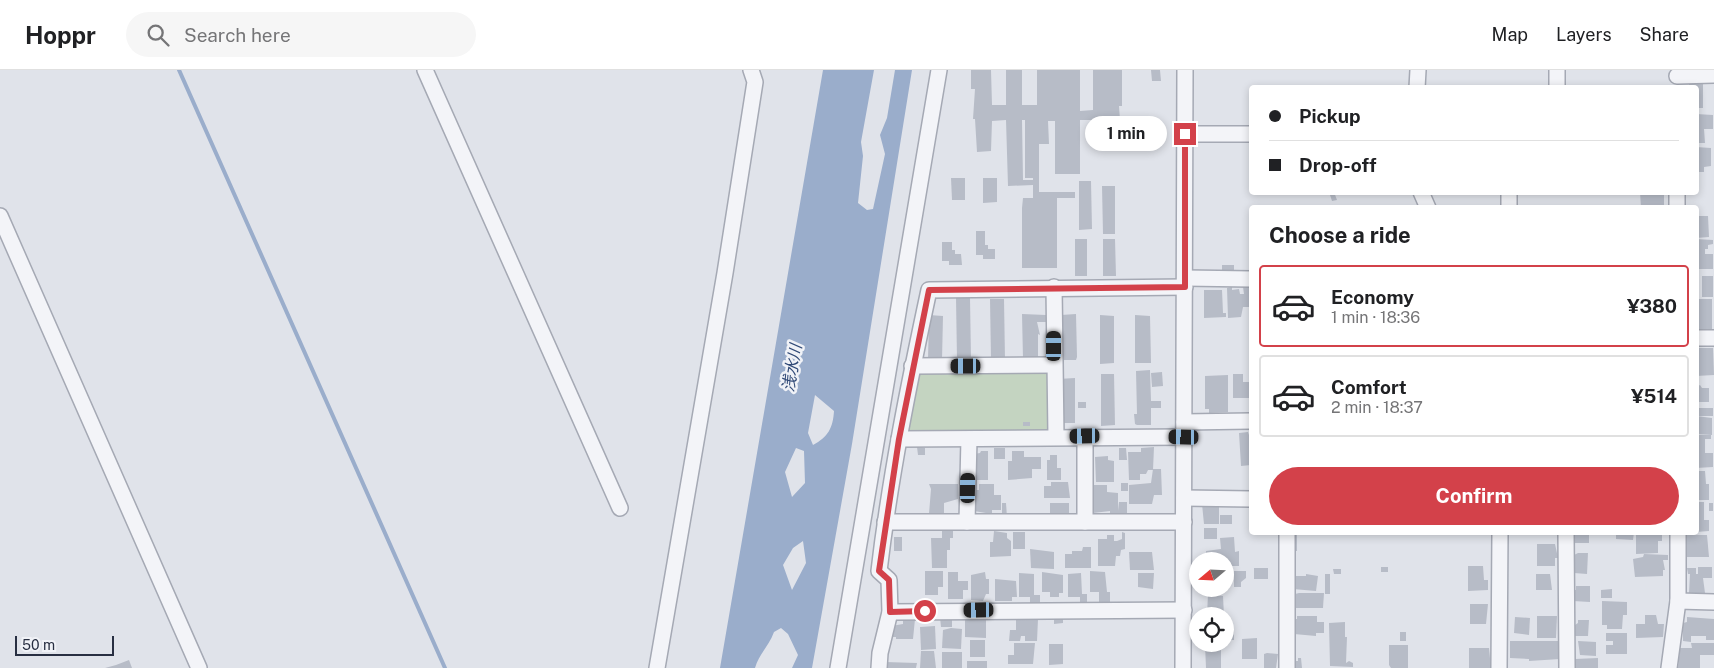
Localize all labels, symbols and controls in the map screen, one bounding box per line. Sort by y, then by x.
search box [126,12,476,57]
text: Hoppr [25,21,96,49]
icon: search [144,21,172,49]
text: Search here [184,24,291,46]
text: Map [1492,24,1528,45]
text: Layers [1556,24,1612,45]
text: Share [1640,24,1689,45]
text: Pickup [1299,105,1361,127]
callout: 1 min [1085,116,1168,152]
route end [1174,123,1196,145]
text: 1 min [1107,124,1145,143]
text: Drop-off [1299,154,1376,176]
text: Choose a ride [1269,222,1411,248]
icon: car [1271,284,1316,329]
text: Economy [1331,286,1414,308]
text: ¥380 [1627,295,1677,317]
text: 1 min · 18:36 [1331,308,1420,327]
car [1046,331,1061,361]
water label: 浅水川 [778,341,806,393]
car [951,359,981,374]
icon: car [1271,374,1316,419]
text: Comfort [1331,376,1407,398]
text: ¥514 [1631,385,1677,407]
text: 2 min · 18:37 [1331,398,1423,417]
car [1069,428,1100,444]
car [1168,429,1199,445]
button: Confirm [1269,467,1679,525]
car [960,473,975,503]
north arrow [1189,552,1234,598]
map controls [1189,552,1234,652]
route start [914,600,936,622]
car [963,602,994,618]
button: locate [1189,607,1234,652]
scale bar [15,633,114,656]
text: 50 m [22,637,55,653]

